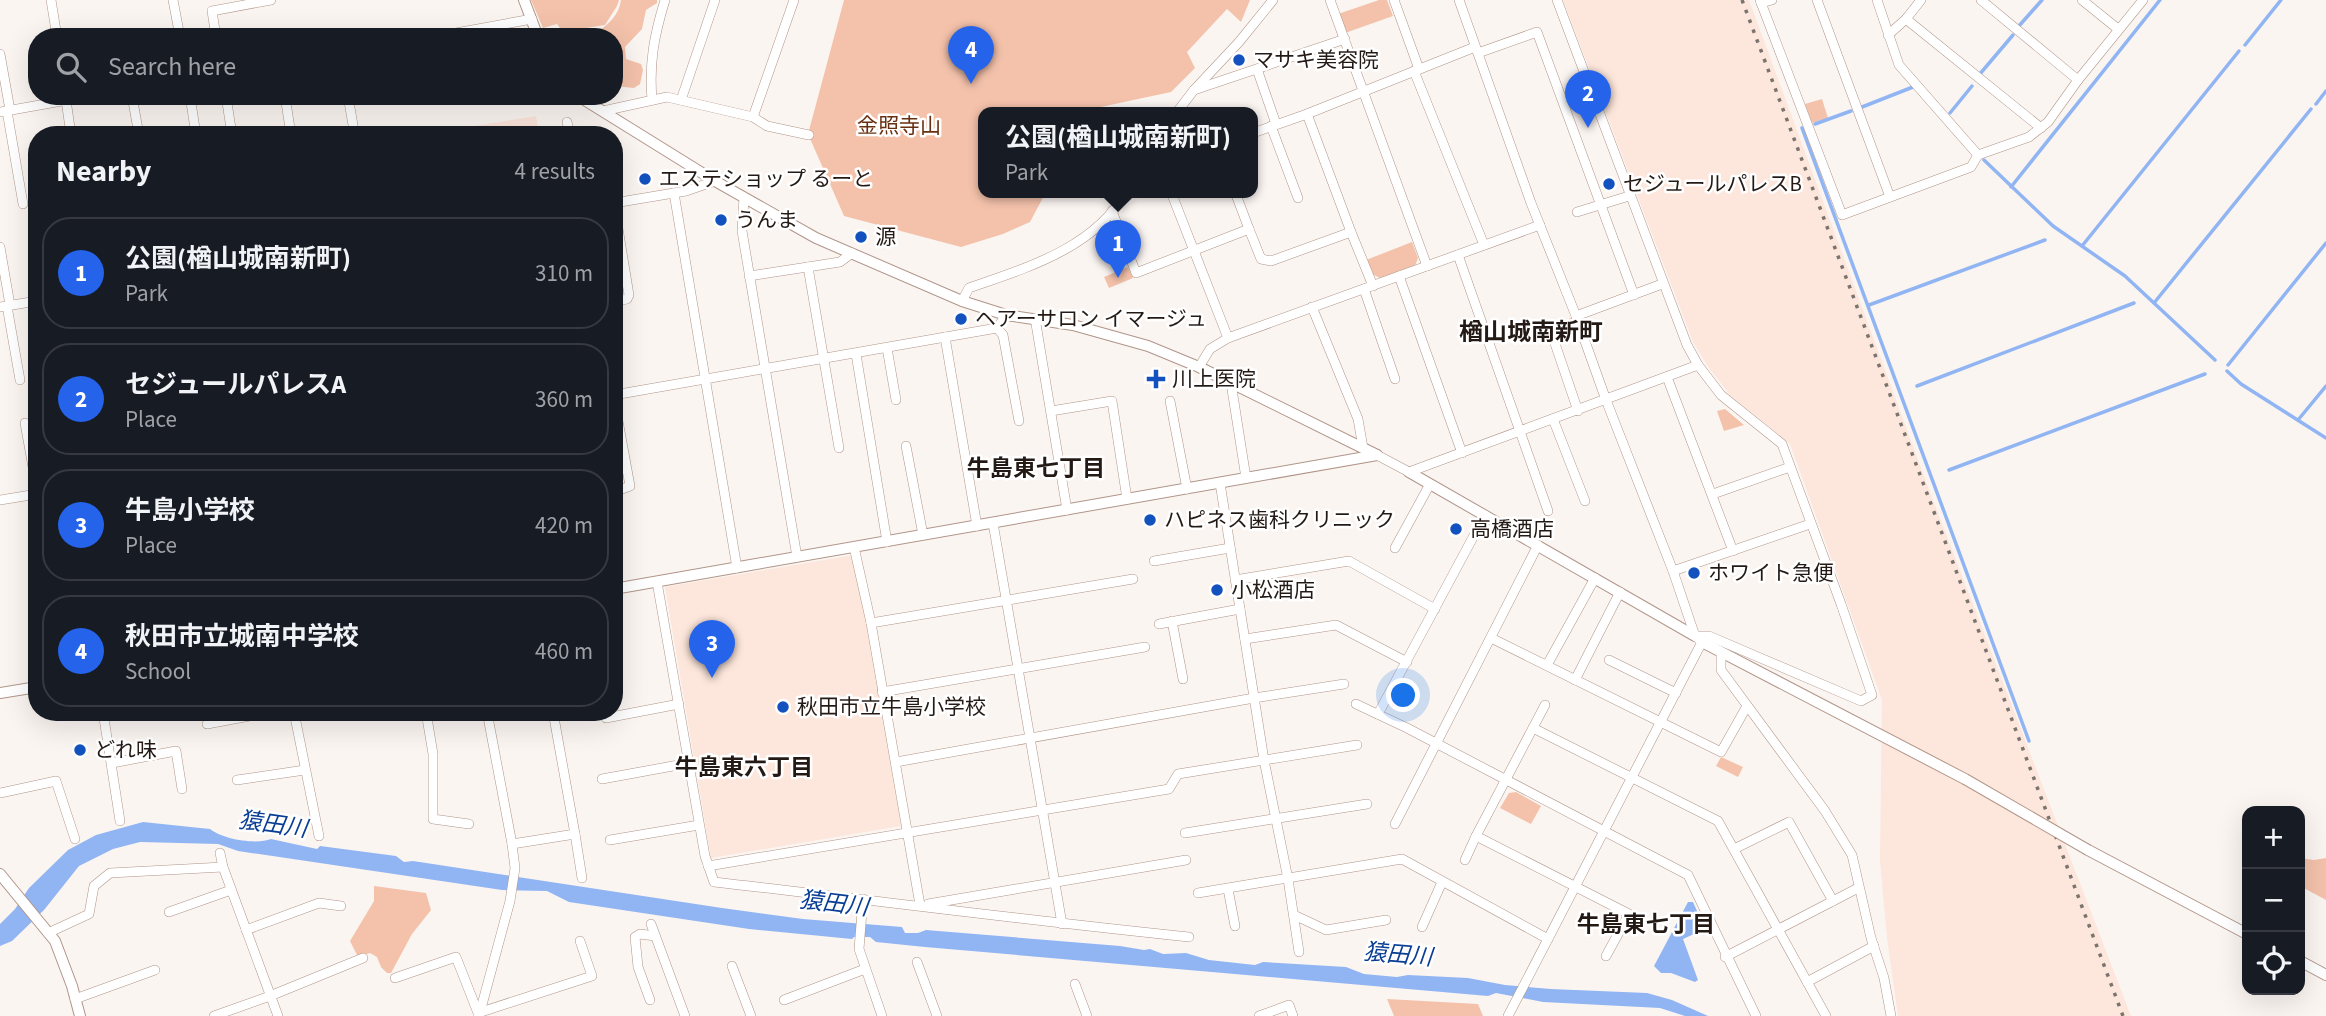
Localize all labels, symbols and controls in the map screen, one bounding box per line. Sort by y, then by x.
pin: 4 [948,26,994,84]
search box [28,28,623,105]
place label: マサキ美容院 [1253,45,1379,75]
icon: search [52,48,90,86]
text: Search here [108,48,236,85]
marker: マサキ美容院 [1231,52,1247,68]
pin: 2 [1565,70,1611,128]
popup [978,107,1258,198]
park label: 金照寺山 [857,111,941,141]
text: 公園(楢山城南新町) [1005,119,1231,156]
text: Nearby [56,150,151,193]
text: 4 results [515,155,595,188]
text: Park [1005,156,1048,189]
place label: エステショップ るーと [659,164,873,194]
place label: セジュールパレスB [1623,169,1802,199]
marker: エステショップ るーと [637,171,653,187]
marker: セジュールパレスB [1601,176,1617,192]
place label: うんま [735,205,798,235]
marker: うんま [713,212,729,228]
pin: 1 [1095,220,1141,278]
place label: 源 [875,222,896,252]
marker: 源 [853,229,869,245]
text: 公園(楢山城南新町) [125,240,351,277]
text: 1 [75,257,87,290]
text: 310 m [535,257,593,290]
text: Park [125,277,168,310]
place label: ヘアーサロン イマージュ [975,304,1207,334]
marker: ヘアーサロン イマージュ [953,311,969,327]
district label: 楢山城南新町 [1459,315,1603,350]
place label: 川上医院 [1172,364,1256,394]
text: セジュールパレスA [125,366,346,403]
marker: 川上医院 [1146,369,1166,389]
text: 2 [75,383,87,416]
text: 360 m [535,383,593,416]
text: Place [125,403,177,436]
district label: 牛島東七丁目 [967,452,1105,485]
text: 牛島小学校 [125,492,255,529]
place label: ハピネス歯科クリニック [1164,505,1395,535]
text: 3 [75,509,87,542]
text: 420 m [535,509,593,542]
marker: ハピネス歯科クリニック [1142,512,1158,528]
place label: 高橋酒店 [1470,514,1554,544]
marker: 高橋酒店 [1448,521,1464,537]
text: Place [125,529,177,562]
place label: ホワイト急便 [1708,558,1834,588]
marker: ホワイト急便 [1686,565,1702,581]
place label: 小松酒店 [1231,575,1315,605]
marker: 小松酒店 [1209,582,1225,598]
text: 秋田市立城南中学校 [125,618,359,655]
pin: 3 [689,620,735,678]
text: 4 [75,635,87,668]
text: 460 m [535,635,593,668]
text: School [125,655,191,688]
your location [1386,678,1420,712]
place label: 秋田市立牛島小学校 [797,692,986,722]
marker: 秋田市立牛島小学校 [775,699,791,715]
place label: どれ味 [94,735,157,765]
marker: どれ味 [72,742,88,758]
district label: 牛島東六丁目 [675,751,813,784]
water label: 猿田川 [236,803,312,846]
map controls [2242,806,2305,995]
button: + [2242,806,2305,869]
button: − [2242,869,2305,932]
water label: 猿田川 [798,883,873,924]
district label: 牛島東七丁目 [1577,908,1715,941]
button: locate [2242,932,2305,995]
water label: 猿田川 [1362,935,1437,974]

